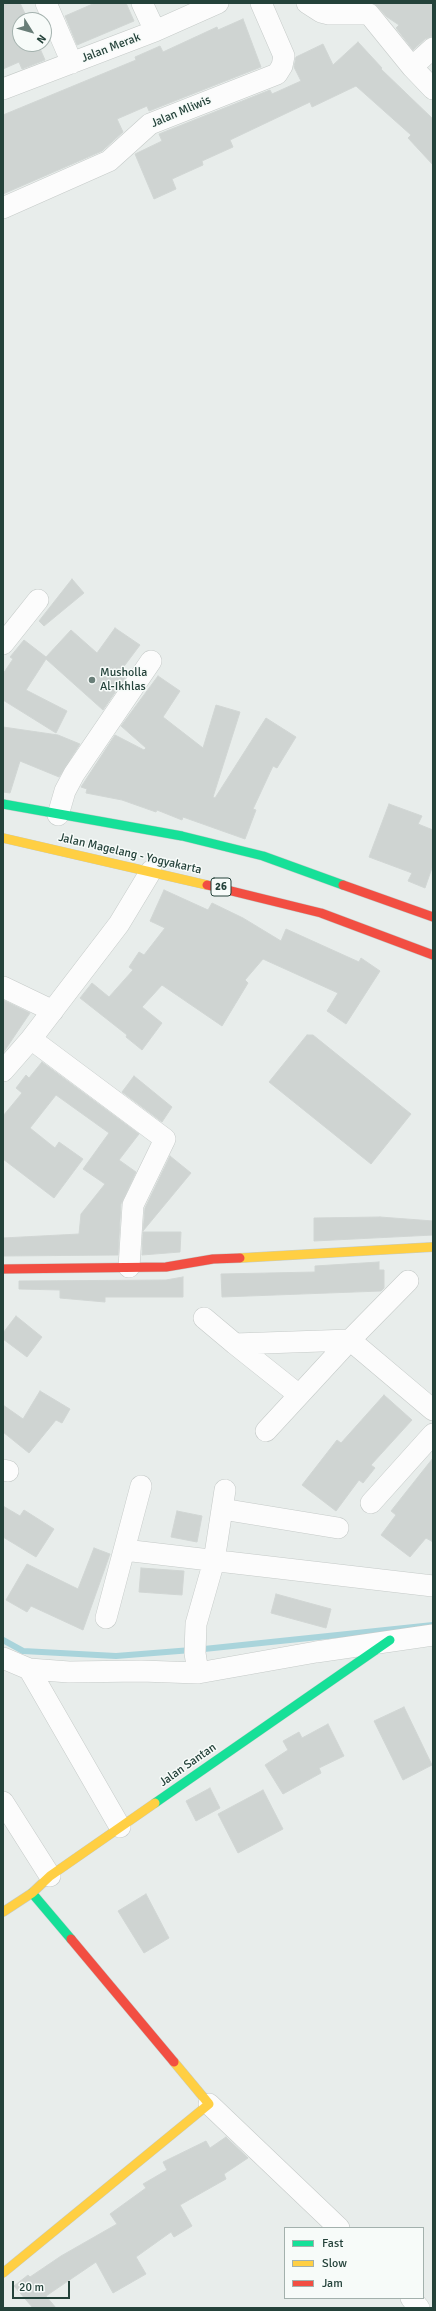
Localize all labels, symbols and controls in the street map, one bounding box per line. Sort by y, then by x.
north arrow [12,12,52,52]
street label: Jalan Merak [79,30,143,66]
text: N [34,32,49,46]
street label: Jalan Mliwis [149,93,213,131]
place label: Musholla Al-Ikhlas [100,666,147,694]
marker: Musholla Al-Ikhlas [87,675,97,685]
street label: Jalan Magelang - Yogyakarta [57,831,203,877]
road number: 26 [211,878,231,896]
street label: Jalan Santan [157,1740,219,1790]
legend [284,2227,424,2299]
text: Fast [322,2236,343,2251]
text: Slow [322,2256,347,2271]
scale bar [14,2273,72,2299]
text: Jam [322,2276,343,2291]
text: 20 m [19,2280,44,2295]

